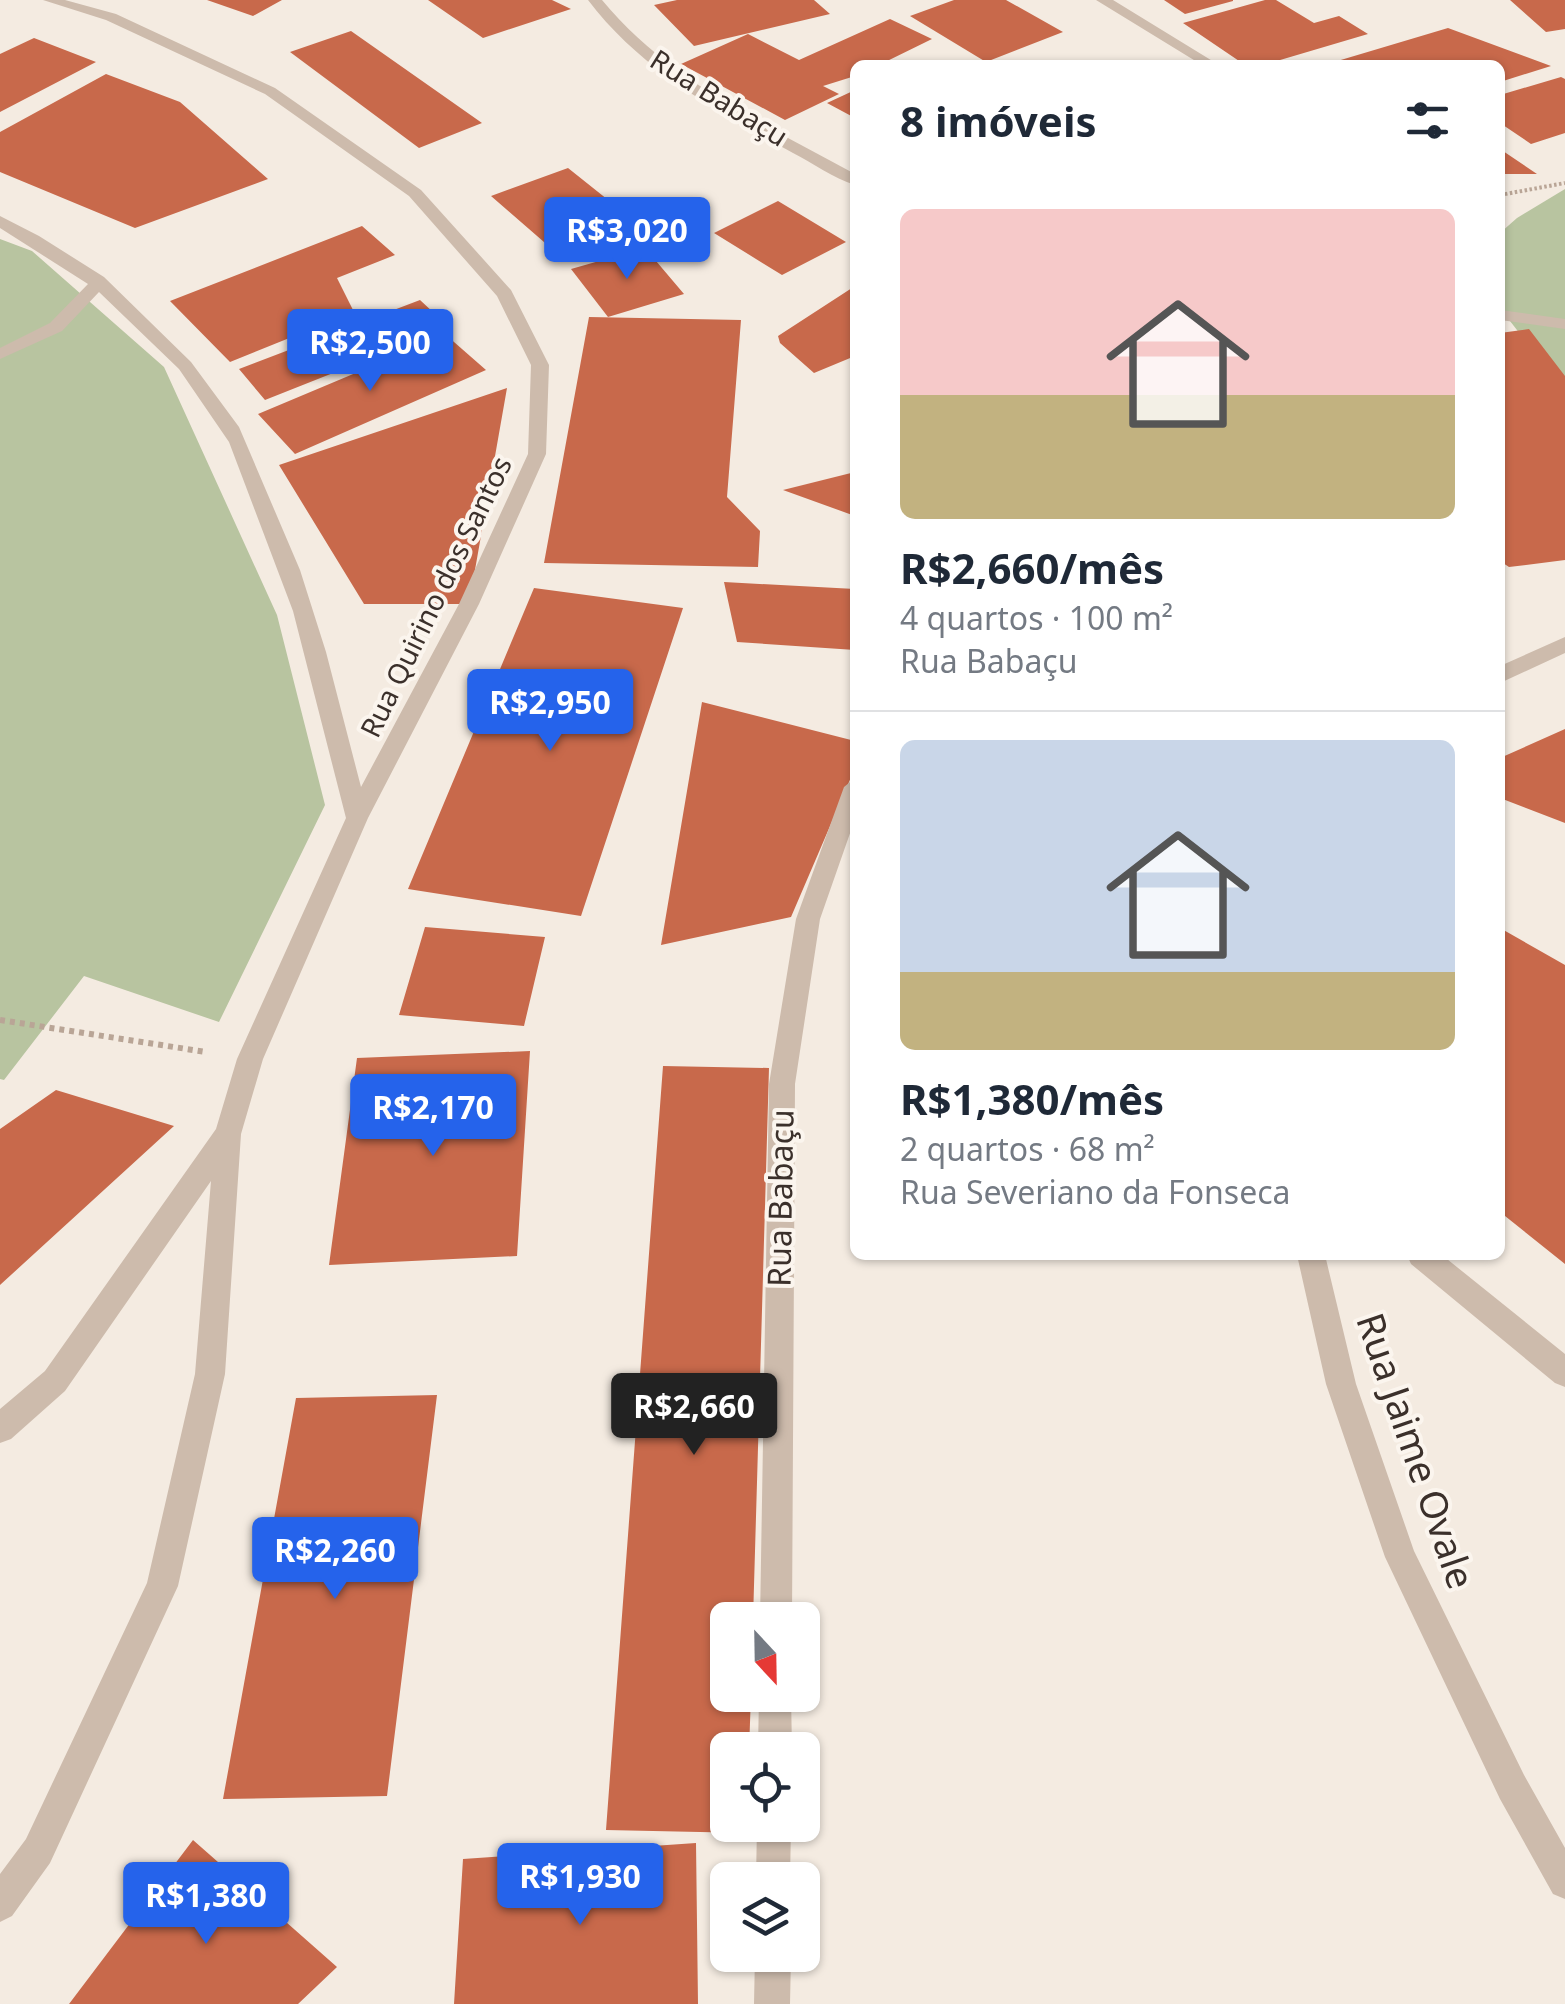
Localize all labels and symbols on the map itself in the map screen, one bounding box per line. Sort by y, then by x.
street label: Rua Babaçu [644,40,795,154]
pin: R$3,020 [535,197,719,282]
pin: R$2,500 [278,309,462,394]
street label: Rua Quirino dos Santos [350,450,520,743]
pin: R$2,950 [458,669,642,754]
pin: R$2,170 [341,1074,525,1159]
street label: Rua Babaçu [756,1109,803,1287]
street label: Rua Jaime Ovale [1345,1306,1488,1595]
pin: R$2,660 [602,1373,786,1458]
pin: R$2,260 [243,1517,427,1602]
north arrow [710,1602,820,1712]
pin: R$1,930 [488,1843,672,1928]
pin: R$1,380 [114,1862,298,1947]

